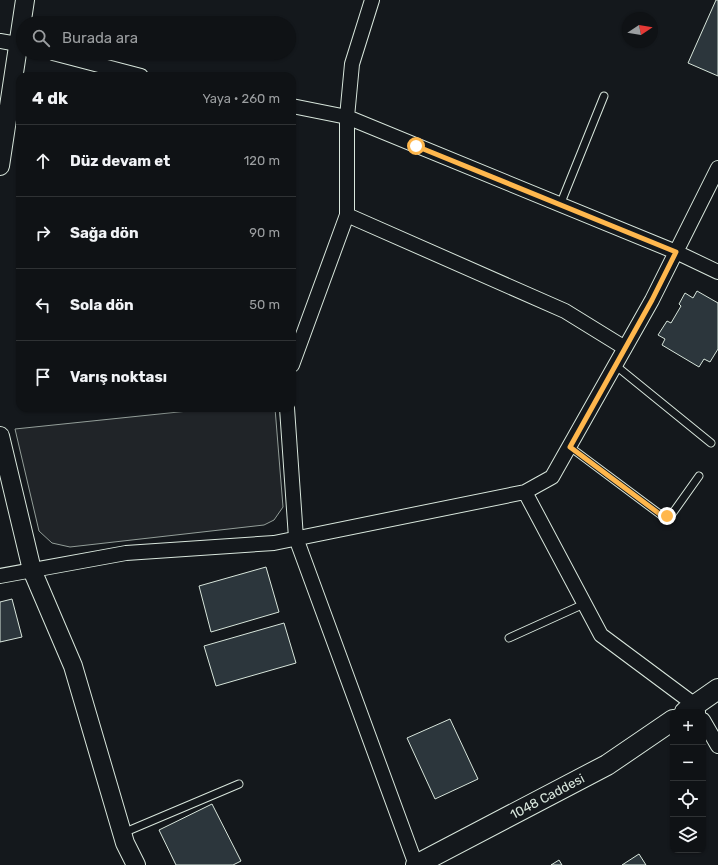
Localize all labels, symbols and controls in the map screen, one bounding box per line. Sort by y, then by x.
north arrow [622,12,658,48]
search box [16,16,296,60]
icon: search [30,27,52,49]
text: Burada ara [62,29,138,47]
text: 4 dk [32,88,68,108]
text: Yaya · 260 m [203,91,280,106]
route start [407,137,425,155]
icon: ahead [32,150,54,172]
text: Düz devam et [70,152,170,170]
text: 120 m [244,153,280,168]
icon: right [32,222,54,244]
text: Sağa dön [70,224,139,242]
text: 90 m [249,225,280,240]
icon: left [32,294,54,316]
text: Sola dön [70,296,134,314]
text: 50 m [249,297,280,312]
icon: arrive [32,366,54,388]
text: Varış noktası [70,368,167,386]
route end [658,507,676,525]
map controls [670,709,706,853]
button: + [670,709,706,745]
button: − [670,745,706,781]
street label: 1048 Caddesi [508,771,587,822]
button: locate [670,781,706,817]
button: layers [670,817,706,853]

